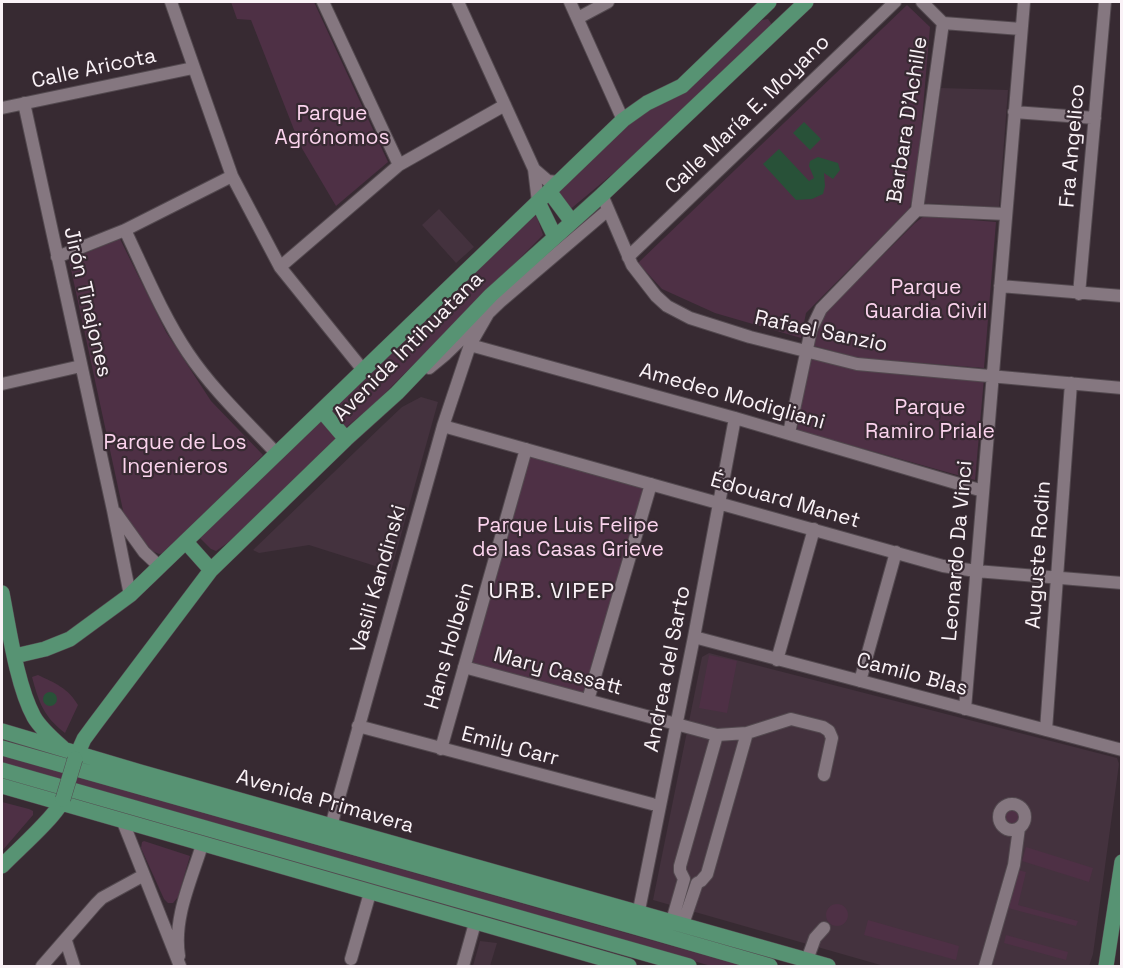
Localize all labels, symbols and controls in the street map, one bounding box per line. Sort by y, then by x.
street label: Calle María E. Moyano [661,30,835,200]
street label: Barbara D'Achille [882,35,934,205]
street label: Calle Aricota [29,43,159,95]
street label: Fra Angelico [1055,83,1091,209]
park label: Parque Agrónomos [274,101,390,151]
street label: Jirón Tinajones [57,225,117,379]
street label: Avenida Intihuatana [329,267,489,427]
park label: Parque Guardia Civil [865,275,987,325]
street label: Rafael Sanzio [752,306,890,358]
street label: Amedeo Modigliani [636,358,828,436]
park label: Parque Ramiro Priale [865,395,995,445]
park label: Parque de Los Ingenieros [104,430,246,480]
street label: Leonardo Da Vinci [938,460,978,642]
street label: Édouard Manet [707,468,863,534]
street label: Auguste Rodin [1021,480,1057,630]
street label: Vasili Kandinski [346,502,412,656]
park label: Parque Luis Felipe de las Casas Grieve [472,513,664,563]
district label: URB. VIPEP [488,579,616,605]
street label: Hans Holbein [420,580,480,712]
street label: Andrea del Sarto [640,584,696,754]
street label: Mary Cassatt [491,643,625,701]
street label: Camilo Blas [854,648,970,702]
street label: Emily Carr [459,722,561,772]
street label: Avenida Primavera [233,765,417,839]

